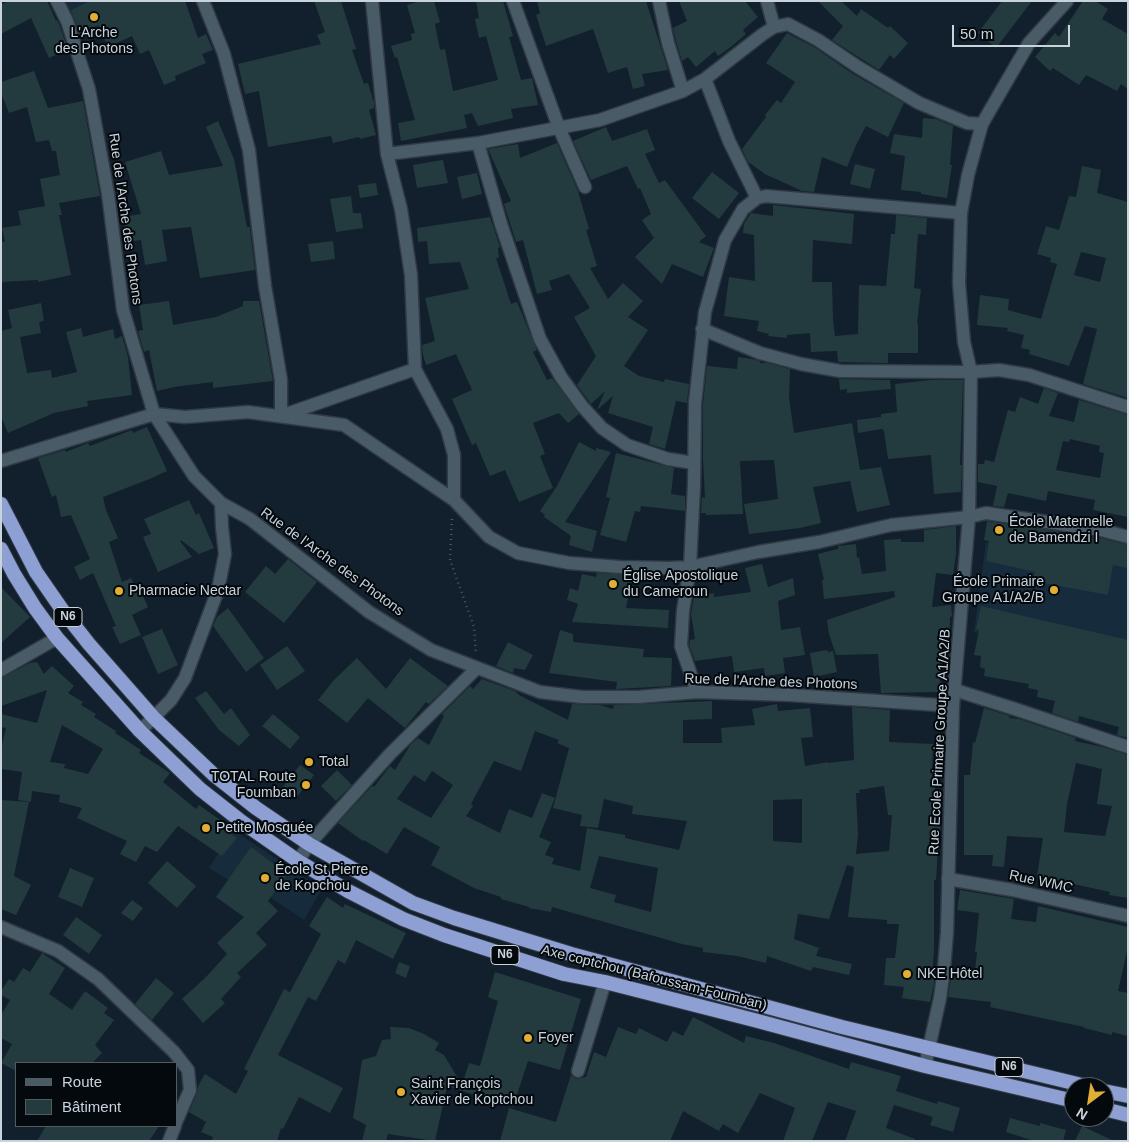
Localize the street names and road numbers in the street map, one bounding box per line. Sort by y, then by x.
street label: Rue de l'Arche des Photons [105,132,145,306]
street label: Rue de l'Arche des Photons [257,504,407,620]
road number: N6 [54,608,82,626]
street label: Rue Ecole Primaire Groupe A1/A2/B [926,628,954,856]
street label: Rue de l'Arche des Photons [684,671,858,693]
street label: Rue WMC [1008,867,1074,897]
street label: Axe coptchou (Bafoussam-Foumban) [539,942,769,1014]
road number: N6 [491,946,519,964]
road number: N6 [995,1058,1023,1076]

